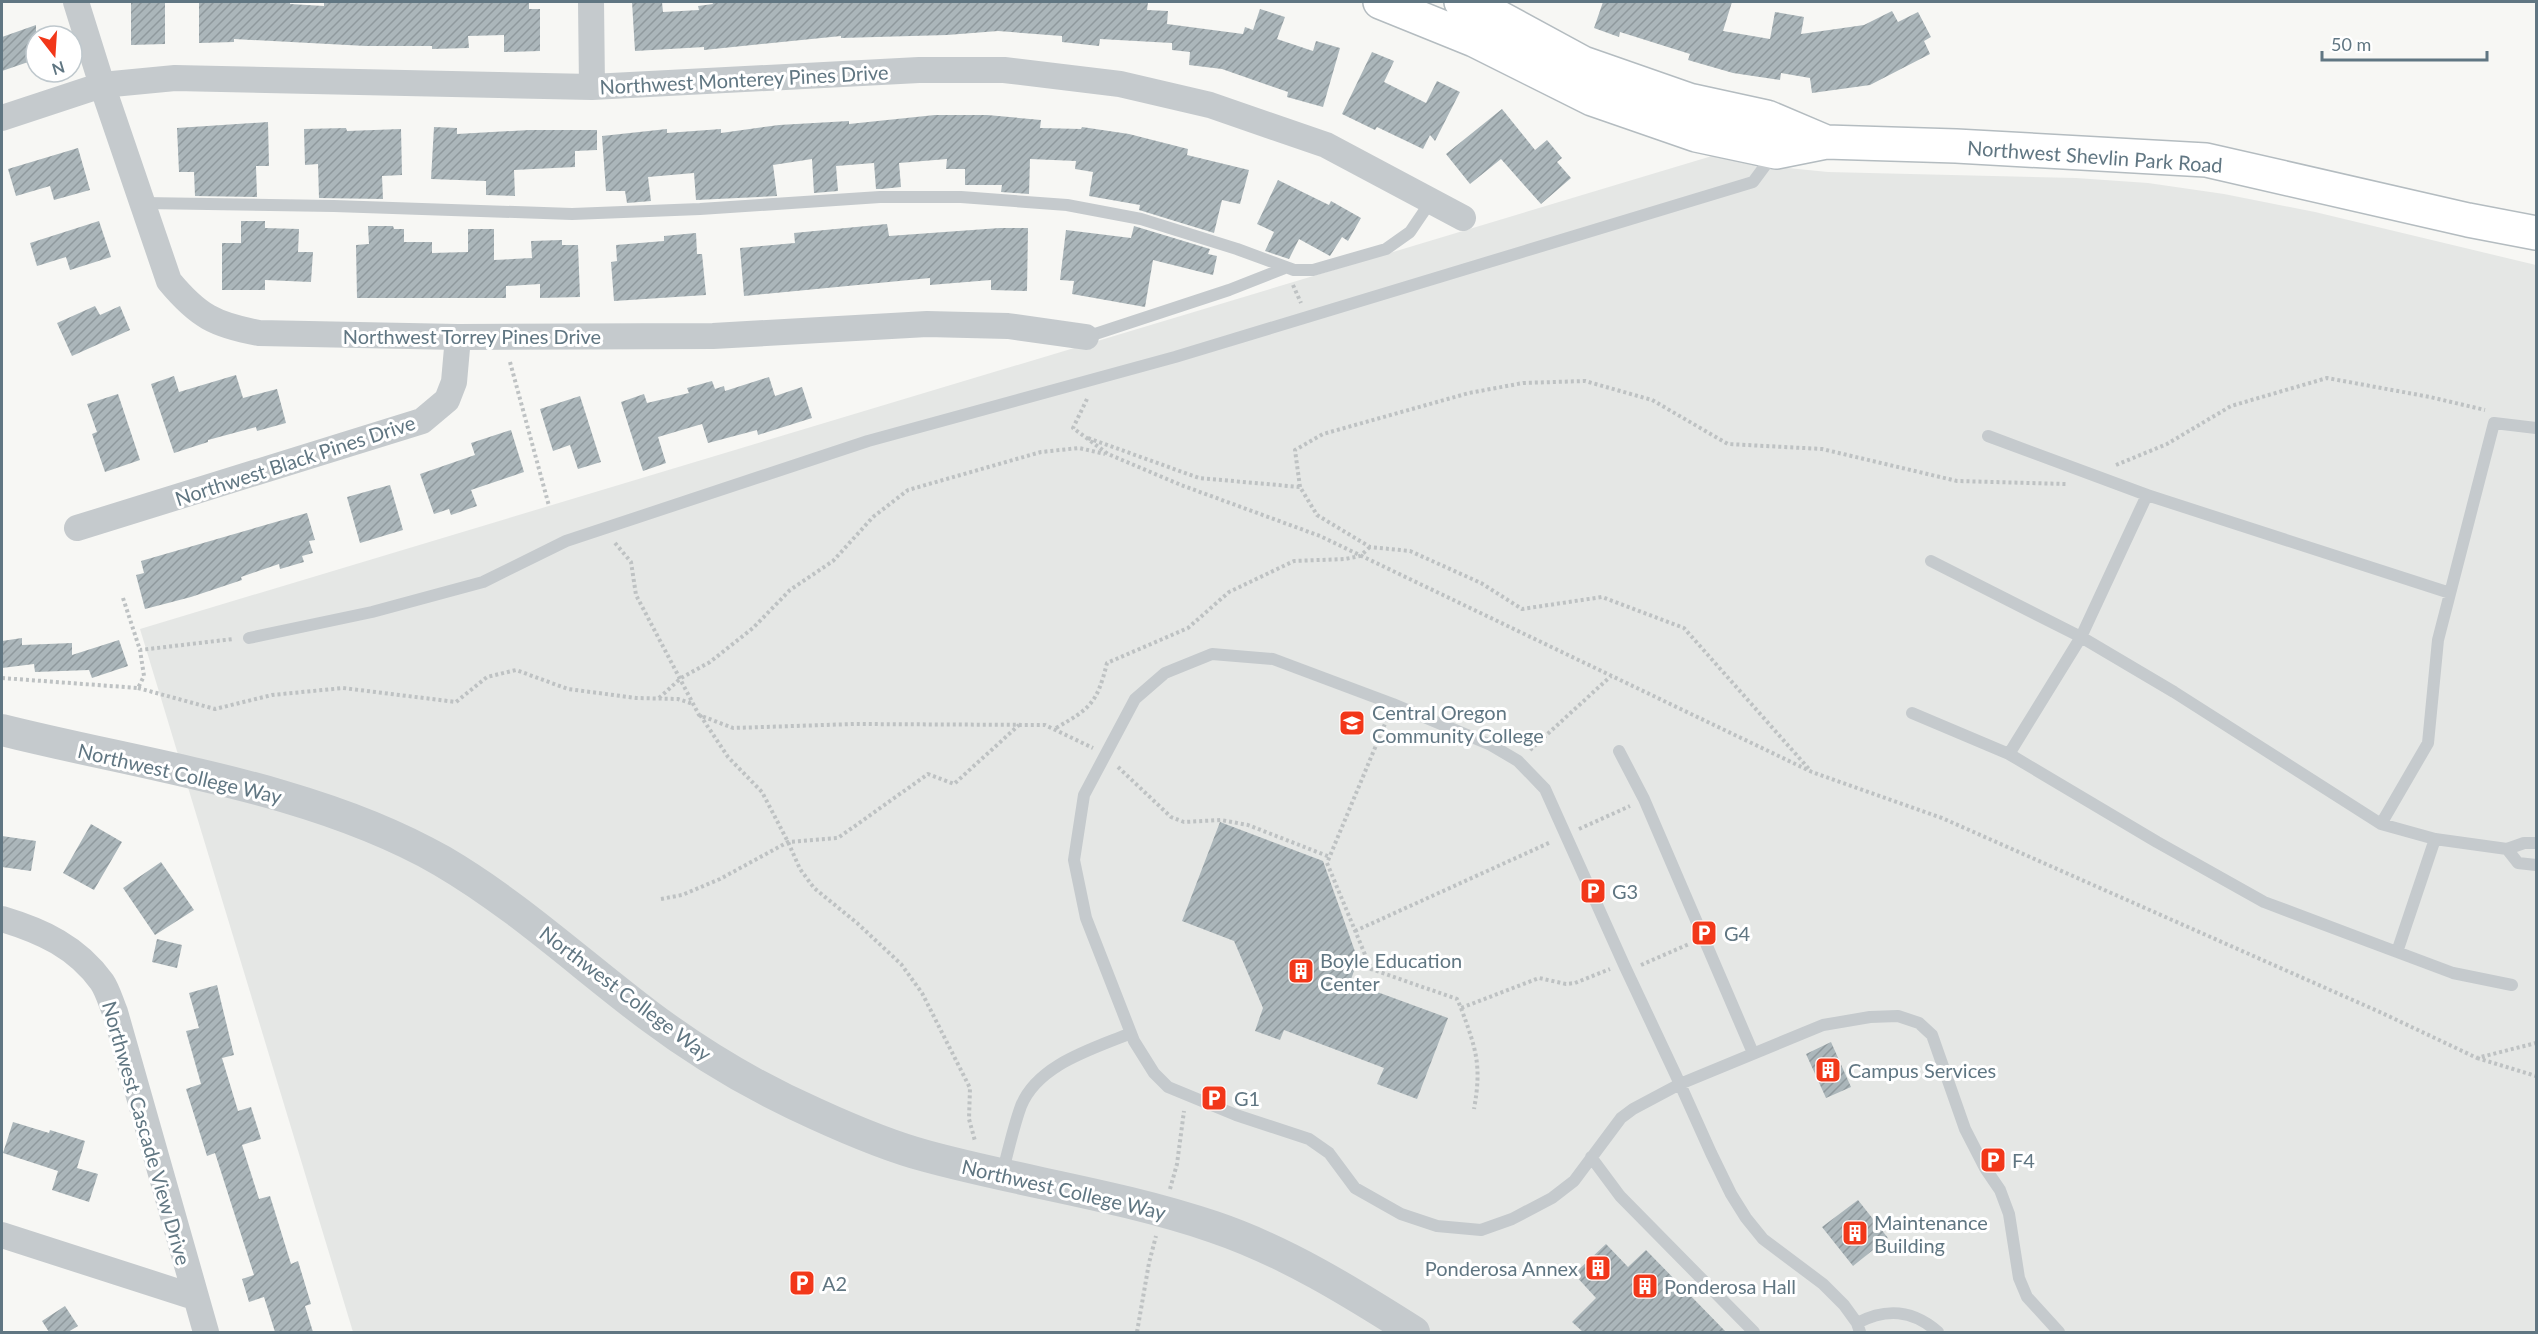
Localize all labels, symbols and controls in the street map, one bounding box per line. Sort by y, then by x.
north arrow [24,24,84,84]
scale bar [2322,24,2487,62]
text: 50 m [2331,33,2371,55]
text: N [50,58,67,80]
street label: Northwest Monterey Pines Drive [599,59,889,99]
street label: Northwest Shevlin Park Road [1967,135,2223,177]
street label: Northwest Torrey Pines Drive [343,324,601,348]
street label: Northwest Black Pines Drive [172,410,418,510]
place label: Central Oregon Community College [1372,700,1544,747]
school or university icon: Central Oregon Community College [1337,708,1367,738]
street label: Northwest College Way [76,738,285,808]
parking icon: G3 [1578,876,1608,906]
place label: G3 [1612,879,1638,903]
parking icon: G4 [1689,918,1719,948]
street label: Northwest College Way [535,921,717,1066]
place label: G4 [1724,921,1751,945]
place label: Boyle Education Center [1320,948,1462,995]
building icon: Boyle Education Center [1286,956,1316,986]
street label: Northwest Cascade View Drive [98,998,196,1268]
building icon: Campus Services [1813,1055,1843,1085]
place label: Campus Services [1848,1058,1996,1082]
parking icon: G1 [1199,1083,1229,1113]
place label: G1 [1234,1086,1260,1110]
parking icon: F4 [1978,1145,2008,1175]
place label: F4 [2012,1148,2035,1172]
street label: Northwest College Way [960,1154,1169,1224]
place label: Maintenance Building [1874,1210,1988,1257]
building icon: Maintenance Building [1840,1218,1870,1248]
building icon: Ponderosa Annex [1583,1253,1613,1283]
place label: Ponderosa Annex [1425,1256,1578,1280]
parking icon: A2 [787,1268,817,1298]
place label: A2 [822,1271,847,1295]
building icon: Ponderosa Hall [1630,1271,1660,1301]
place label: Ponderosa Hall [1664,1274,1796,1298]

